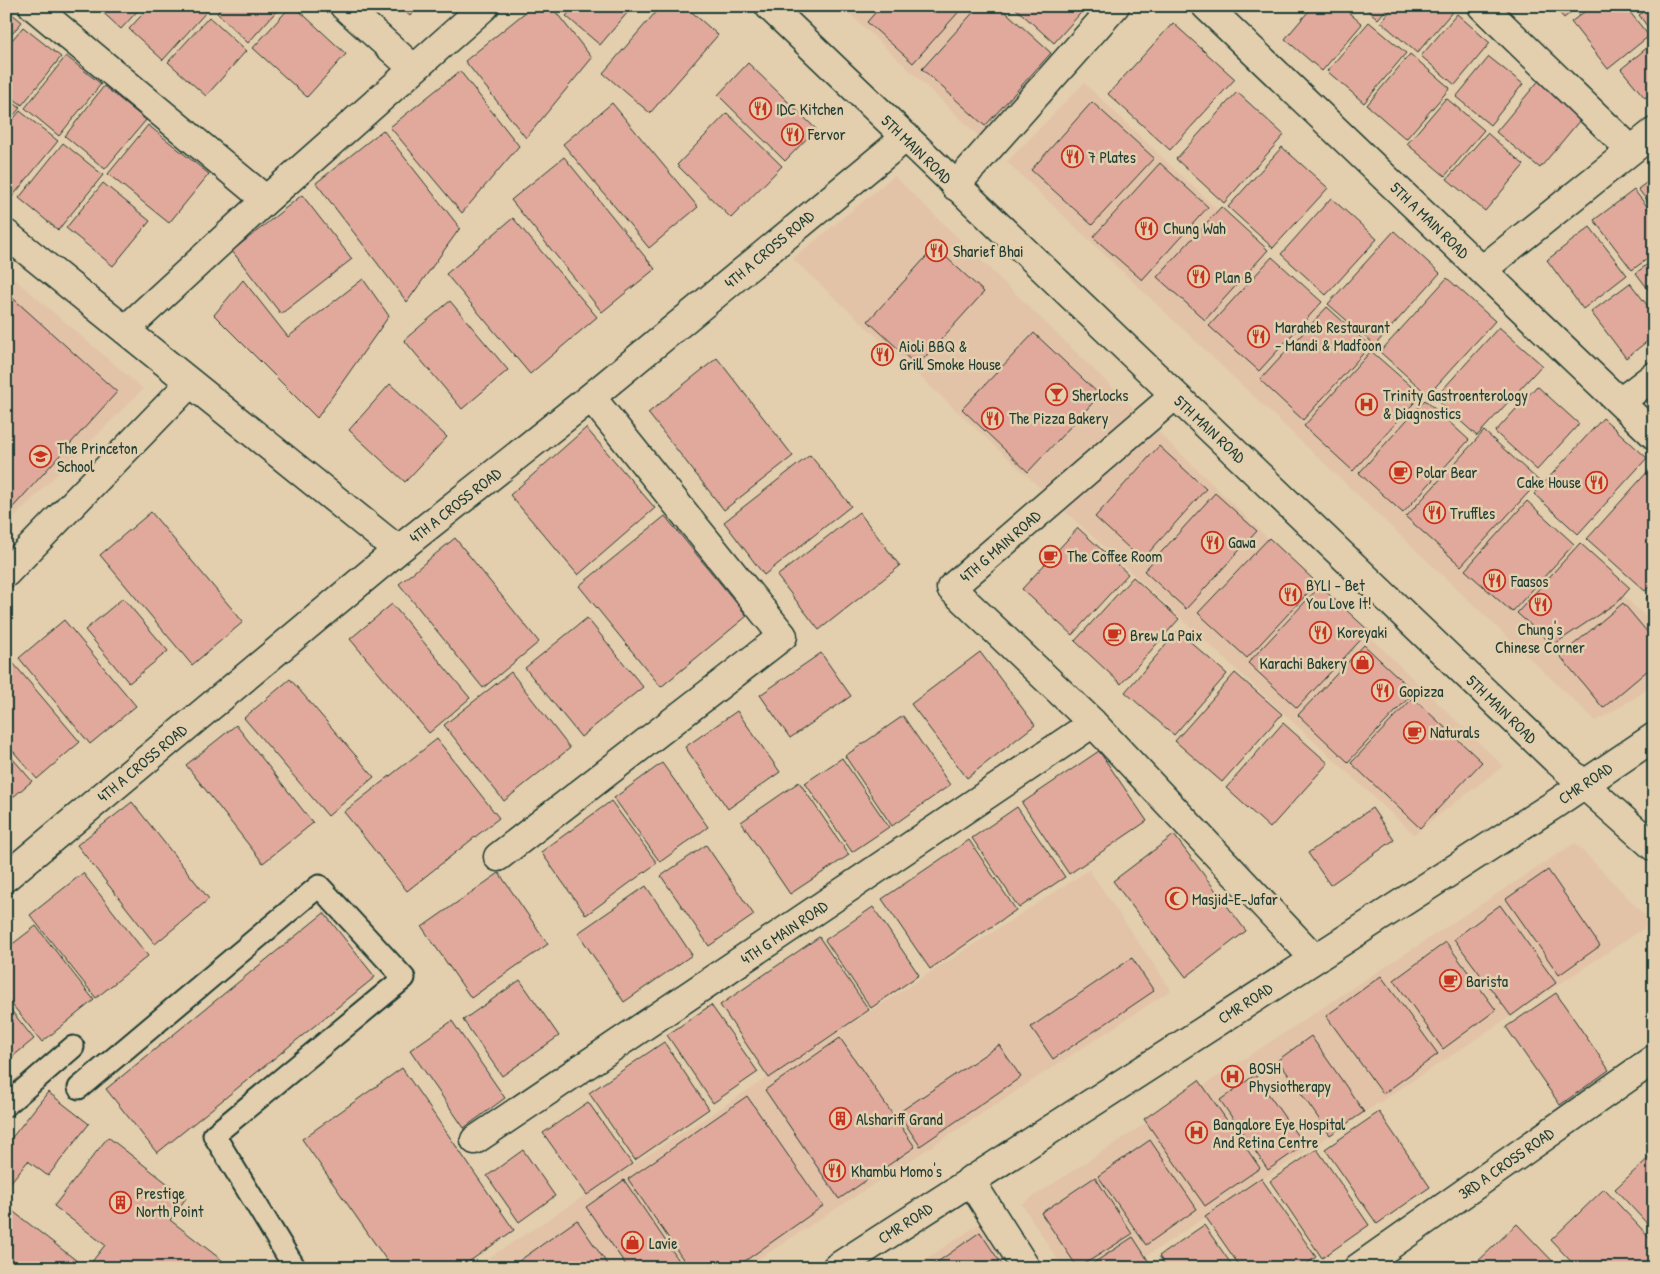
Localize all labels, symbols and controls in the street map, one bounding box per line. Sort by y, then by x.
restaurant icon: IDC Kitchen [748,97,772,121]
place label: IDC Kitchen [776,98,844,120]
street label: 5TH MAIN ROAD [877,110,957,189]
restaurant icon: Fervor [780,122,804,146]
place label: Fervor [807,123,846,145]
restaurant icon: 7 Plates [1060,145,1084,169]
place label: 7 Plates [1088,146,1136,168]
street label: 5TH A MAIN ROAD [1386,177,1475,264]
street label: 4TH A CROSS ROAD [719,205,819,293]
restaurant icon: Chung Wah [1135,216,1159,240]
place label: Chung Wah [1163,217,1226,239]
restaurant icon: Sharief Bhai [925,239,949,263]
place label: Sharief Bhai [953,240,1024,262]
restaurant icon: Plan B [1187,265,1211,289]
place label: Plan B [1215,266,1252,288]
place label: Maraheb Restaurant - Mandi & Madfoon [1275,316,1390,356]
restaurant icon: Maraheb Restaurant - Mandi & Madfoon [1247,324,1271,348]
place label: Aioli BBQ & Grill Smoke House [899,335,1002,375]
restaurant icon: Aioli BBQ & Grill Smoke House [871,343,895,367]
bar icon: Sherlocks [1044,383,1068,407]
place label: Sherlocks [1072,384,1128,406]
place label: Trinity Gastroenterology & Diagnostics [1383,384,1528,424]
street label: 5TH MAIN ROAD [1169,390,1251,468]
hospital icon: Trinity Gastroenterology & Diagnostics [1355,392,1379,416]
restaurant icon: The Pizza Bakery [981,406,1005,430]
place label: The Pizza Bakery [1009,407,1109,429]
place label: The Princeton School [57,437,138,477]
school or university icon: The Princeton School [29,445,53,469]
cafe icon: Polar Bear [1388,460,1412,484]
place label: Polar Bear [1416,461,1477,483]
street label: 4TH A CROSS ROAD [404,462,506,548]
restaurant icon: Cake House [1585,470,1609,494]
place label: Cake House [1516,471,1582,493]
restaurant icon: Truffles [1422,501,1446,525]
place label: Truffles [1450,502,1495,524]
street label: 4TH G MAIN ROAD [955,504,1046,587]
restaurant icon: Gawa [1200,530,1224,554]
place label: Gawa [1228,531,1256,553]
cafe icon: The Coffee Room [1039,544,1063,568]
place label: The Coffee Room [1067,545,1162,567]
restaurant icon: Faasos [1483,569,1507,593]
place label: Faasos [1510,570,1548,592]
place label: BYLI - Bet You Love It! [1306,574,1372,614]
restaurant icon: BYLI - Bet You Love It! [1278,582,1302,606]
restaurant icon: Chung's Chinese Corner [1528,593,1552,617]
place label: Chung's Chinese Corner [1495,618,1585,658]
restaurant icon: Koreyaki [1309,620,1333,644]
place label: Koreyaki [1337,621,1388,643]
cafe icon: Brew La Paix [1102,623,1126,647]
place label: Brew La Paix [1130,624,1202,646]
shop icon: Karachi Bakery [1351,651,1375,675]
place label: Karachi Bakery [1259,652,1347,674]
street label: 5TH MAIN ROAD [1462,670,1542,749]
restaurant icon: Gopizza [1371,679,1395,703]
place label: Gopizza [1399,680,1444,702]
street label: 4TH A CROSS ROAD [92,719,192,807]
cafe icon: Naturals [1402,720,1426,744]
place label: Naturals [1430,721,1480,743]
street label: CMR ROAD [1554,757,1617,809]
mosque icon: Masjid-E-Jafar [1164,887,1188,911]
place label: Masjid-E-Jafar [1192,888,1278,910]
street label: 4TH G MAIN ROAD [736,894,832,969]
cafe icon: Barista [1438,969,1462,993]
place label: Barista [1466,970,1508,992]
street label: CMR ROAD [1214,977,1277,1029]
place label: BOSH Physiotherapy [1249,1057,1331,1097]
hospital icon: BOSH Physiotherapy [1221,1065,1245,1089]
building icon: Alshariff Grand [828,1107,852,1131]
place label: Alshariff Grand [856,1108,943,1130]
place label: Bangalore Eye Hospital And Retina Centre [1213,1113,1346,1153]
hospital icon: Bangalore Eye Hospital And Retina Centre [1185,1121,1209,1145]
street label: 3RD A CROSS ROAD [1454,1122,1559,1204]
restaurant icon: Khambu Momo's [823,1159,847,1183]
place label: Khambu Momo's [851,1160,942,1182]
place label: Prestige North Point [136,1182,204,1222]
building icon: Prestige North Point [108,1190,132,1214]
street label: CMR ROAD [874,1197,937,1249]
shop icon: Lavie [621,1231,645,1255]
place label: Lavie [649,1232,678,1254]

